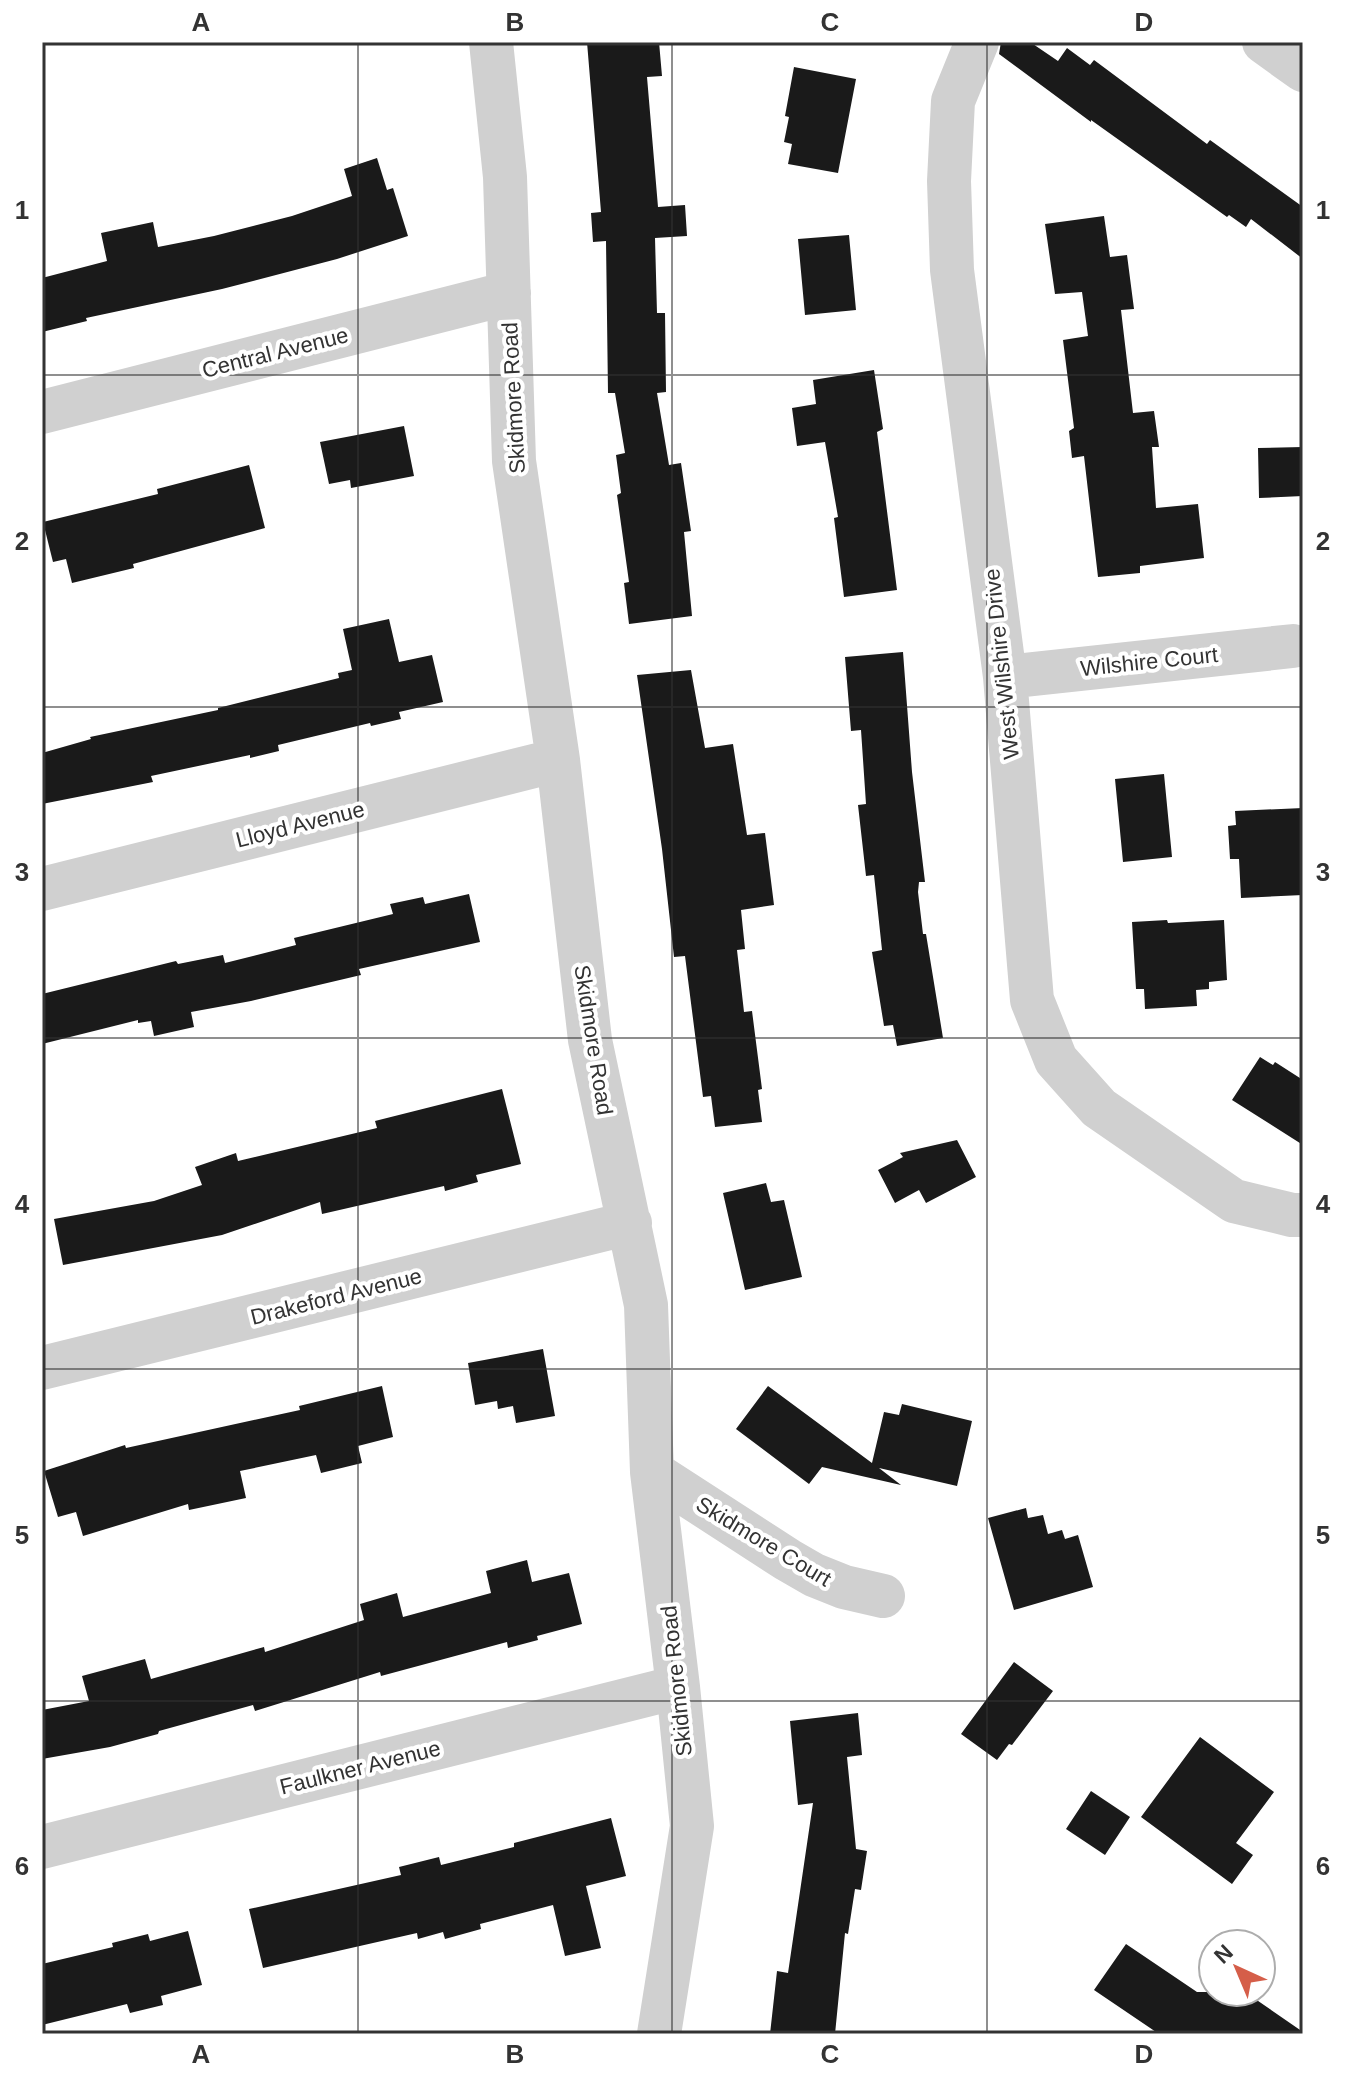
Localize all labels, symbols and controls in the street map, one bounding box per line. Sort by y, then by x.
text: A [192,7,211,37]
text: B [506,7,524,37]
text: C [821,7,840,37]
text: D [1135,7,1153,37]
text: 1 [15,195,29,225]
text: 1 [1316,195,1330,225]
street label: Central Avenue [199,322,351,383]
street label: Skidmore Road [497,322,530,474]
text: 2 [15,526,29,556]
text: 2 [1316,526,1330,556]
street label: West Wilshire Drive [979,567,1024,760]
street label: Wilshire Court [1079,642,1219,681]
street label: Lloyd Avenue [233,796,367,853]
text: 3 [15,857,29,887]
text: 3 [1316,857,1330,887]
street label: Skidmore Road [569,963,618,1117]
text: 4 [15,1189,30,1219]
text: 4 [1316,1189,1331,1219]
street label: Drakeford Avenue [248,1263,424,1330]
street label: Skidmore Court [692,1491,836,1592]
text: 5 [15,1520,29,1550]
text: 5 [1316,1520,1330,1550]
street label: Skidmore Road [656,1604,697,1758]
street label: Faulkner Avenue [277,1735,443,1800]
text: 6 [15,1851,29,1881]
text: 6 [1316,1851,1330,1881]
north arrow [1197,1928,1277,2008]
text: N [1209,1939,1238,1968]
text: A [192,2039,211,2069]
text: B [506,2039,524,2069]
text: C [821,2039,840,2069]
text: D [1135,2039,1153,2069]

